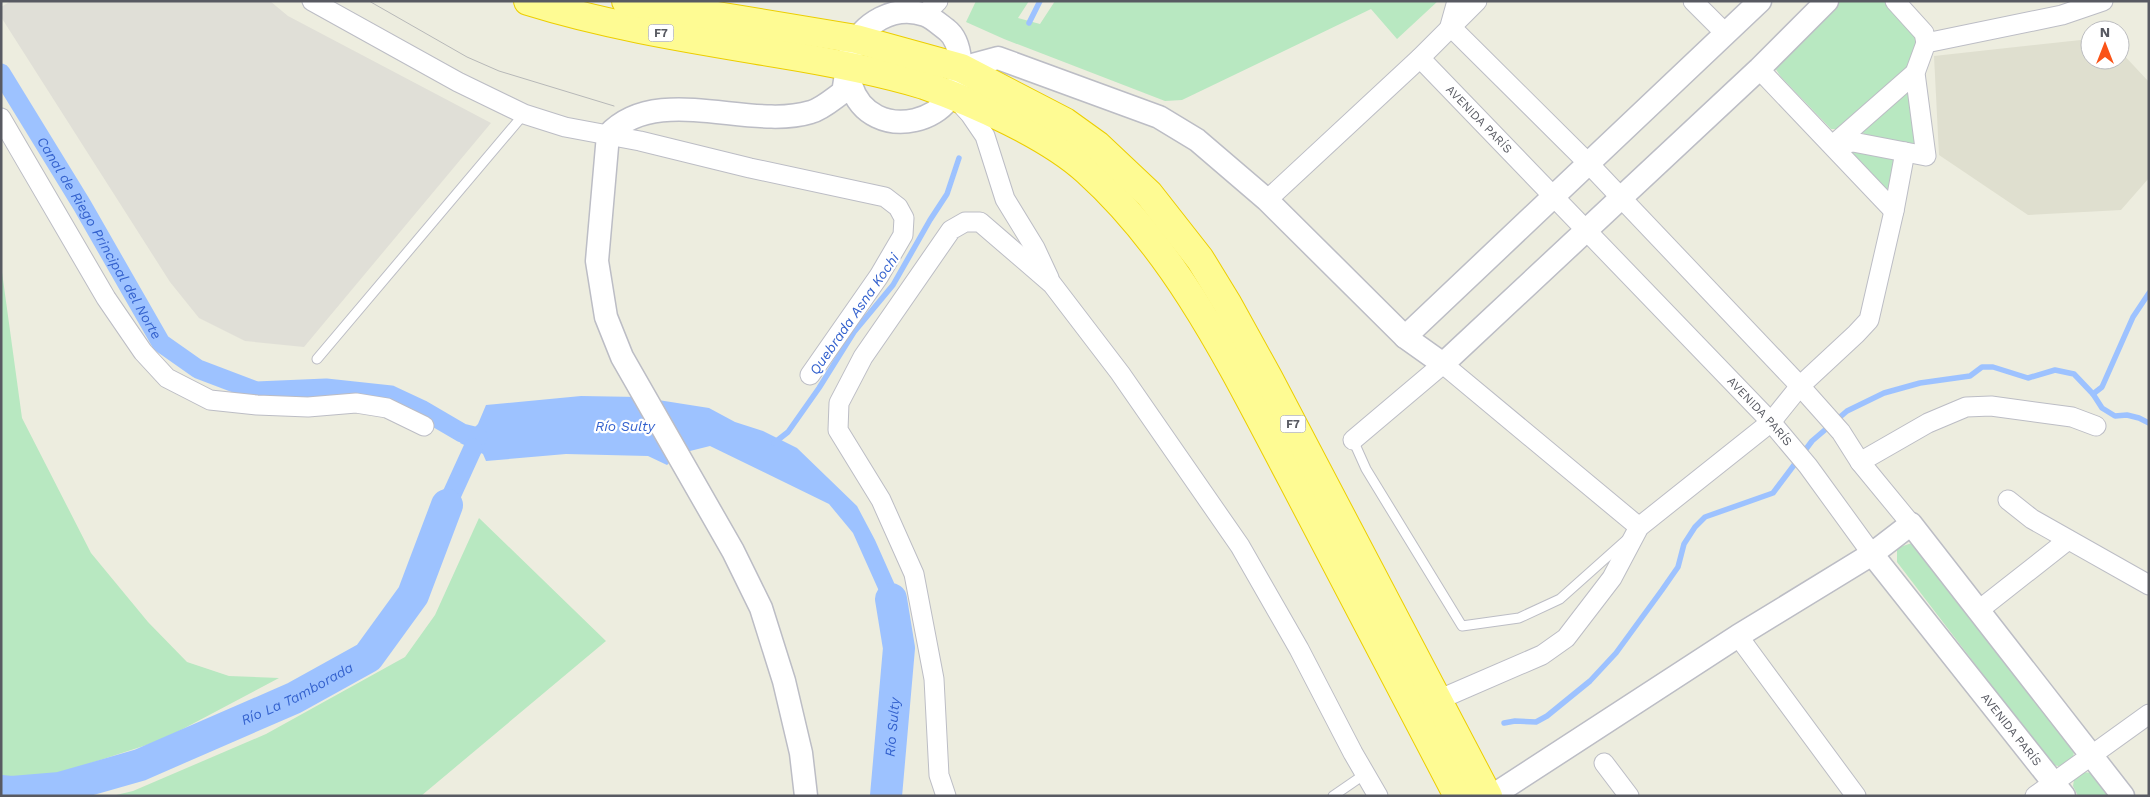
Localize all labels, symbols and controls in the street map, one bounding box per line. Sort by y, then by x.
north arrow [2080,20,2130,70]
road number: F7 [648,24,674,42]
text: N [2100,24,2110,40]
street label: AVENIDA PARÍS [1443,82,1515,156]
water label: Canal de Riego Principal del Norte [34,134,165,342]
water label: Quebrada Asna Kochi [806,250,902,378]
street label: AVENIDA PARÍS [1724,374,1795,449]
road number: F7 [1280,416,1306,432]
water label: Río Sulty [595,418,656,434]
water label: Río La Tamborada [239,659,356,728]
street label: AVENIDA PARÍS [1978,690,2044,769]
water label: Río Sulty [881,696,903,758]

